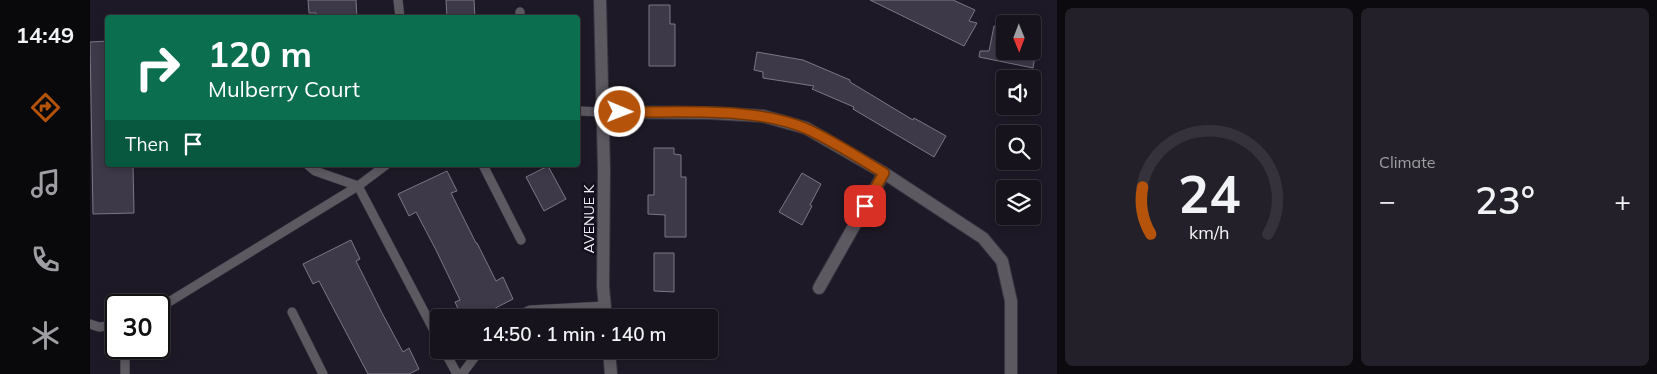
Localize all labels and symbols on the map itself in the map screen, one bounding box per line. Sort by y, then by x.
north arrow [996,15,1041,60]
position arrow [593,85,645,137]
street label: AVENUE K [580,183,598,253]
pin [844,185,886,227]
speed limit sign: 30 [105,294,170,359]

